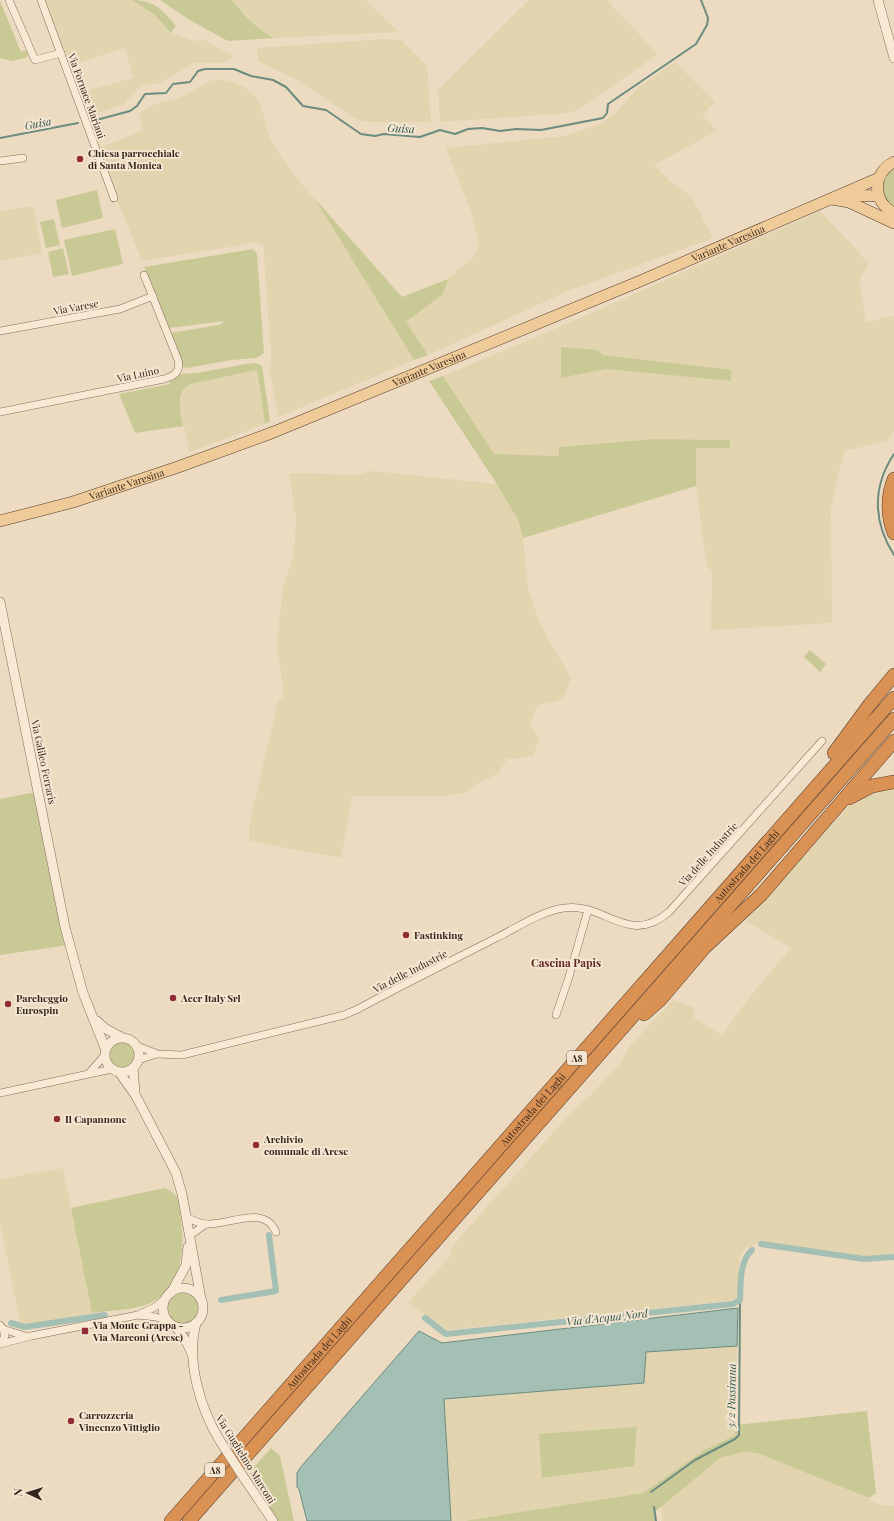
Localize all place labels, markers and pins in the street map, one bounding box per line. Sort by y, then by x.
place label: Chiesa parrocchiale di Santa Monica [88,146,180,172]
marker: Chiesa parrocchiale di Santa Monica [75,154,85,164]
place label: Fastinking [414,928,463,942]
marker: Fastinking [401,930,411,940]
place label: Parcheggio Eurospin [16,991,68,1017]
place label: Acer Italy Srl [180,991,241,1005]
marker: Acer Italy Srl [168,993,178,1003]
marker: Parcheggio Eurospin [3,999,13,1009]
place label: Il Capannone [65,1112,127,1126]
marker: Il Capannone [52,1114,62,1124]
place label: Archivio comunale di Arese [263,1132,348,1158]
marker: Archivio comunale di Arese [251,1140,261,1150]
place label: Via Monte Grappa - Via Marconi (Arese) [92,1318,183,1344]
marker: Via Monte Grappa - Via Marconi (Arese) [80,1326,90,1336]
place label: Carrozzeria Vincenzo Vittiglio [78,1408,160,1434]
marker: Carrozzeria Vincenzo Vittiglio [66,1416,76,1426]

